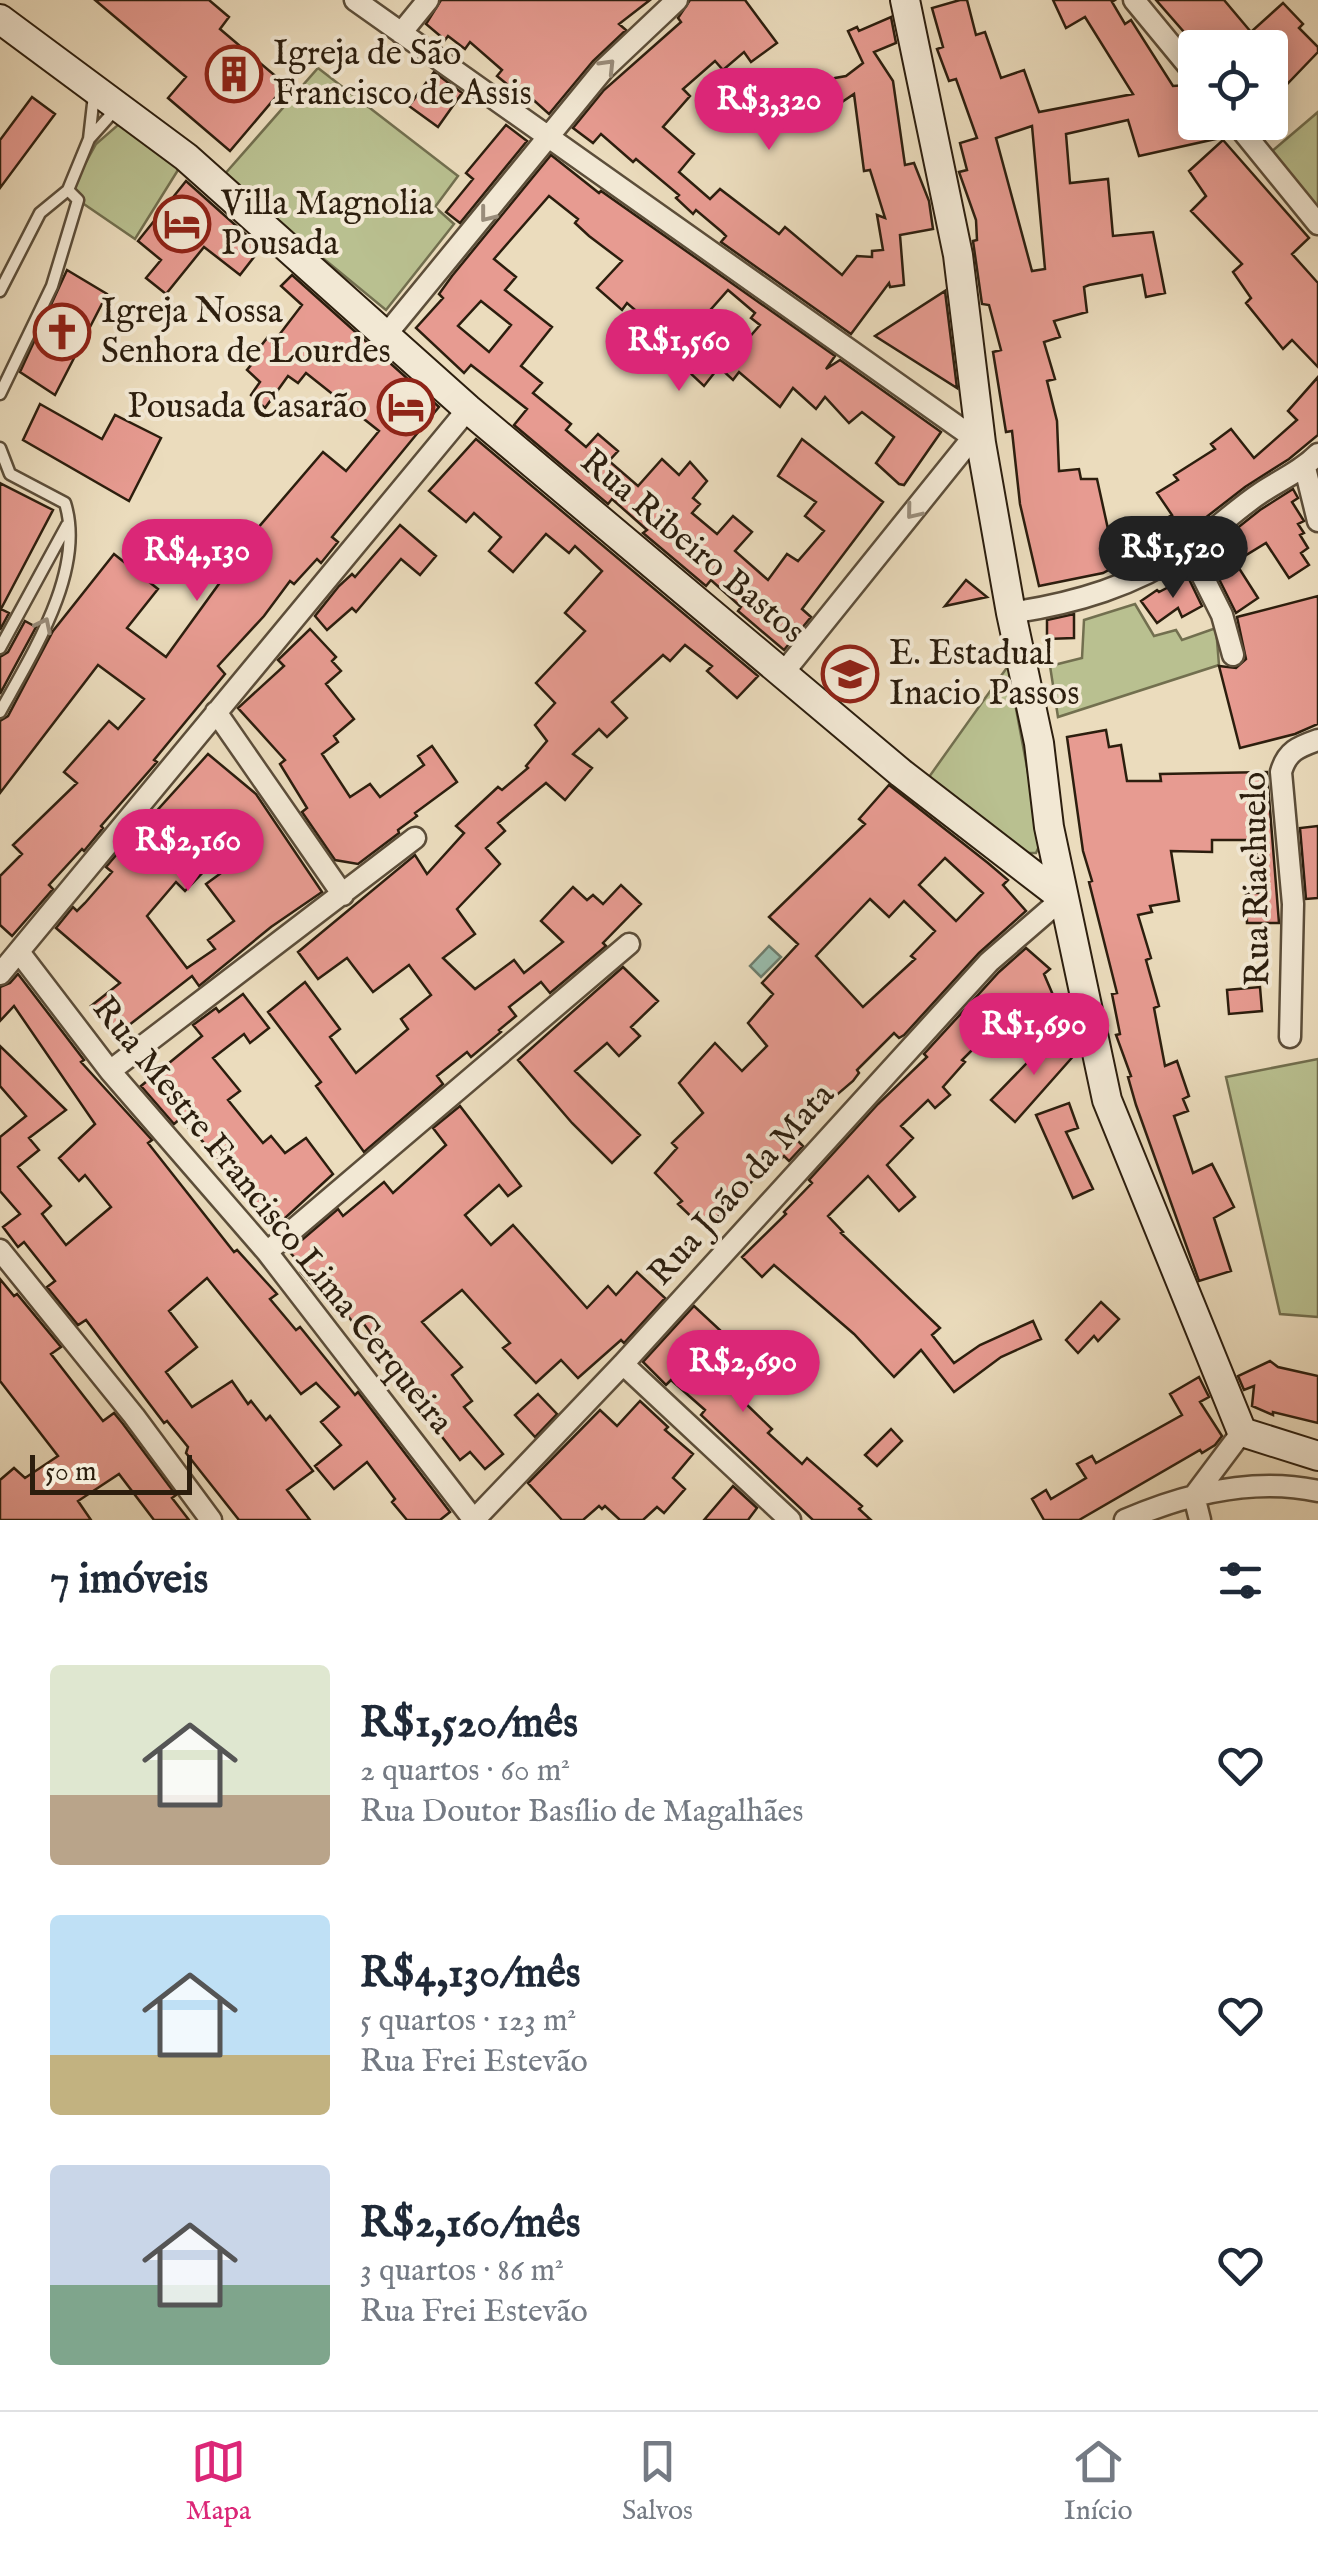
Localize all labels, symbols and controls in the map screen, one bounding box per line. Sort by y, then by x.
map controls [1178,30,1288,140]
button: locate [1178,30,1288,140]
place label: Igreja de São Francisco de Assis [273,32,532,117]
building icon: Igreja de São Francisco de Assis [204,44,264,104]
one-way arrow [597,59,615,77]
pin: R$3,320 [677,68,861,153]
text: R$3,320 [716,80,822,121]
place label: Villa Magnolia Pousada [220,182,435,267]
hotel icon: Villa Magnolia Pousada [152,194,212,254]
one-way arrow [481,204,498,222]
place label: Igreja Nossa Senhora de Lourdes [101,290,391,375]
church icon: Igreja Nossa Senhora de Lourdes [32,302,92,362]
pin: R$1,560 [587,309,771,394]
text: R$1,560 [627,321,731,362]
hotel icon: Pousada Casarão [376,377,436,437]
place label: Pousada Casarão [127,385,367,430]
street label: Rua Ribeiro Bastos [570,440,814,654]
one-way arrow [907,501,925,519]
pin: R$1,520 [1081,516,1265,601]
pin: R$4,130 [105,519,289,604]
text: R$1,520 [1121,528,1225,569]
text: R$4,130 [144,531,250,572]
one-way arrow [32,617,52,635]
place label: E. Estadual Inacio Passos [889,632,1079,717]
school or university icon: E. Estadual Inacio Passos [820,644,880,704]
street label: Rua Riachuelo [1233,772,1281,986]
pin: R$2,160 [96,809,280,894]
text: R$2,160 [135,821,241,862]
street label: Rua Mestre Francisco Lima Cerqueira [81,988,463,1445]
pin: R$1,690 [942,993,1126,1078]
text: R$1,690 [981,1005,1087,1046]
street label: Rua João da Mata [639,1074,846,1296]
pin: R$2,690 [651,1330,835,1415]
text: R$2,690 [689,1342,797,1383]
scale bar [30,1450,192,1494]
text: 50 m [45,1455,97,1490]
icon: filters [1213,1553,1268,1608]
text: 7 imóveis [50,1554,208,1607]
text: R$1,520/mês [360,1698,578,1751]
icon: home [130,1705,250,1825]
icon: heart [1213,1738,1268,1793]
text: 2 quartos · 60 m² [360,1751,570,1792]
text: Rua Doutor Basílio de Magalhães [360,1792,803,1833]
text: R$4,130/mês [360,1948,581,2001]
icon: home [130,1955,250,2075]
icon: heart [1213,1988,1268,2043]
text: 5 quartos · 123 m² [360,2001,577,2042]
text: Rua Frei Estevão [360,2042,588,2083]
text: R$2,160/mês [360,2198,581,2251]
icon: home [130,2205,250,2325]
icon: heart [1213,2238,1268,2293]
text: 3 quartos · 86 m² [360,2251,564,2292]
text: Rua Frei Estevão [360,2292,588,2333]
tab: Mapa [185,2434,251,2529]
tab: Salvos [622,2434,693,2529]
tab: Início [1064,2434,1133,2529]

